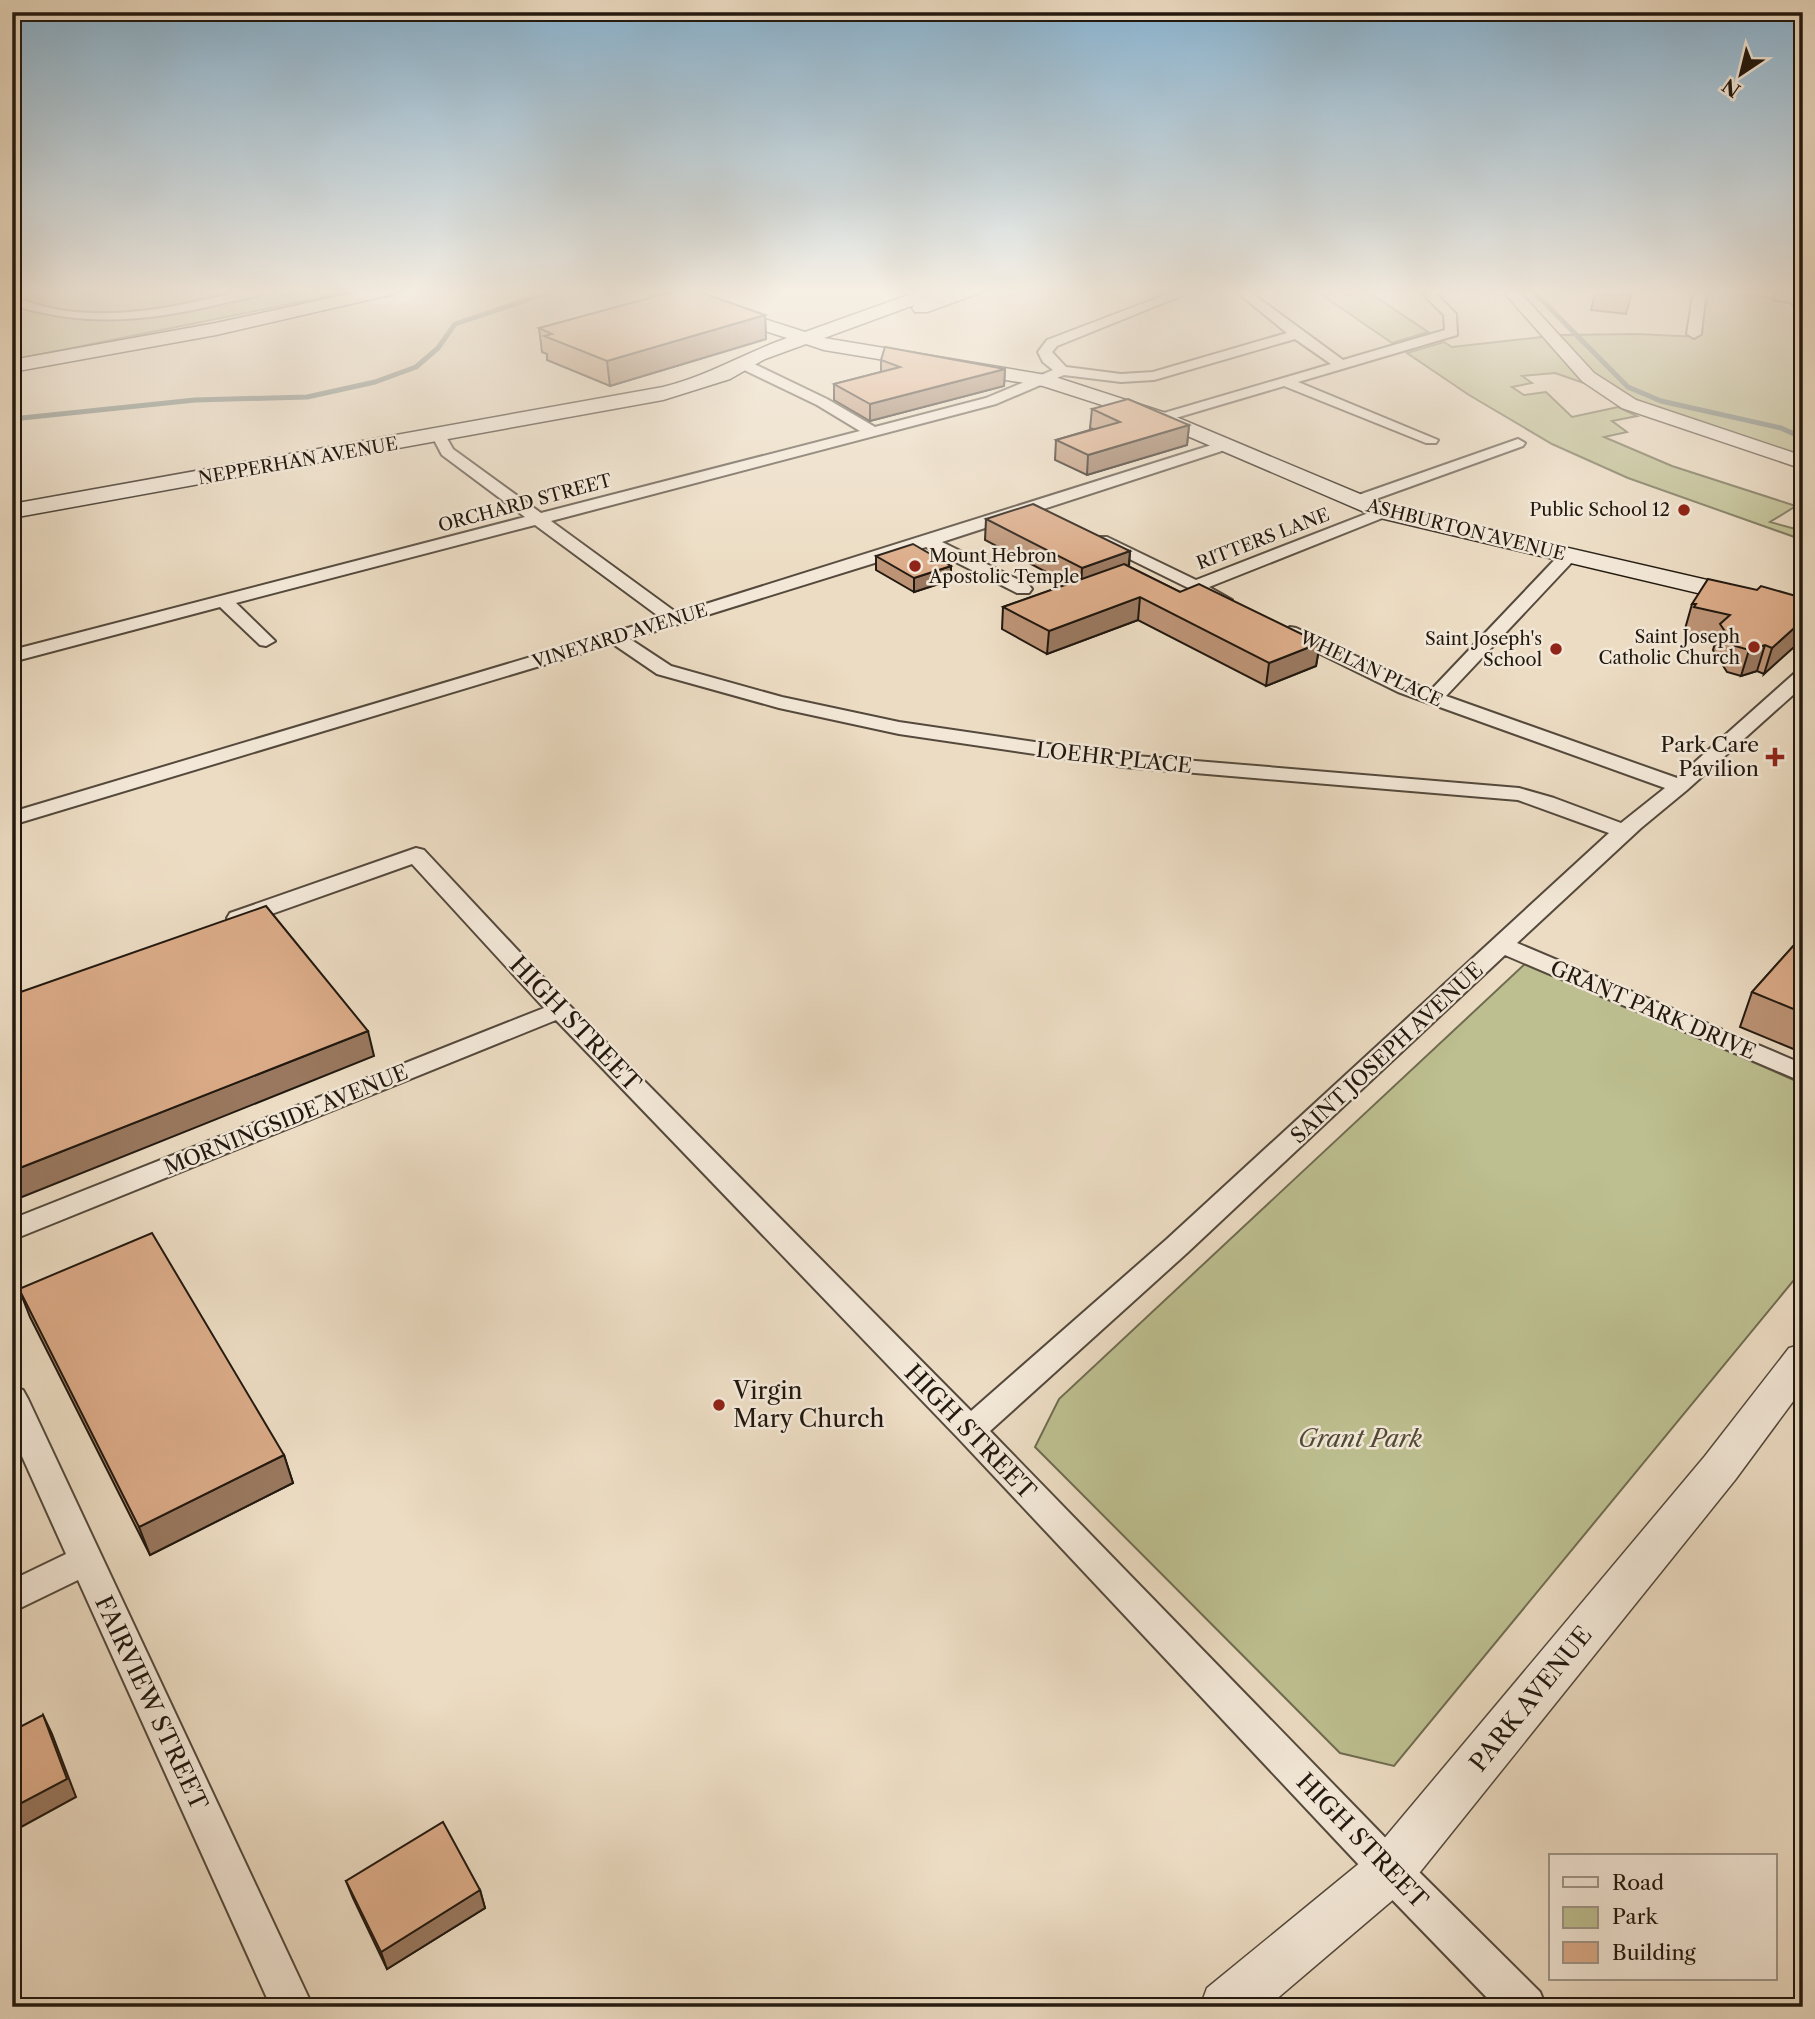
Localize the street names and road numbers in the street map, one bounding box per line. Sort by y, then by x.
street label: NEPPERHAN AVENUE [196,433,400,489]
street label: ORCHARD STREET [436,469,615,537]
street label: ASHBURTON AVENUE [1363,494,1568,565]
street label: RITTERS LANE [1193,504,1333,574]
street label: VINEYARD AVENUE [529,599,710,673]
street label: WHELAN PLACE [1295,626,1446,712]
street label: LOEHR PLACE [1035,737,1193,778]
street label: HIGH STREET [504,950,647,1097]
street label: GRANT PARK DRIVE [1547,955,1760,1064]
street label: SAINT JOSEPH AVENUE [1285,957,1488,1148]
street label: MORNINGSIDE AVENUE [160,1059,411,1180]
street label: HIGH STREET [899,1358,1042,1505]
street label: FAIRVIEW STREET [89,1591,214,1815]
street label: PARK AVENUE [1463,1620,1598,1777]
street label: HIGH STREET [1291,1767,1434,1914]

